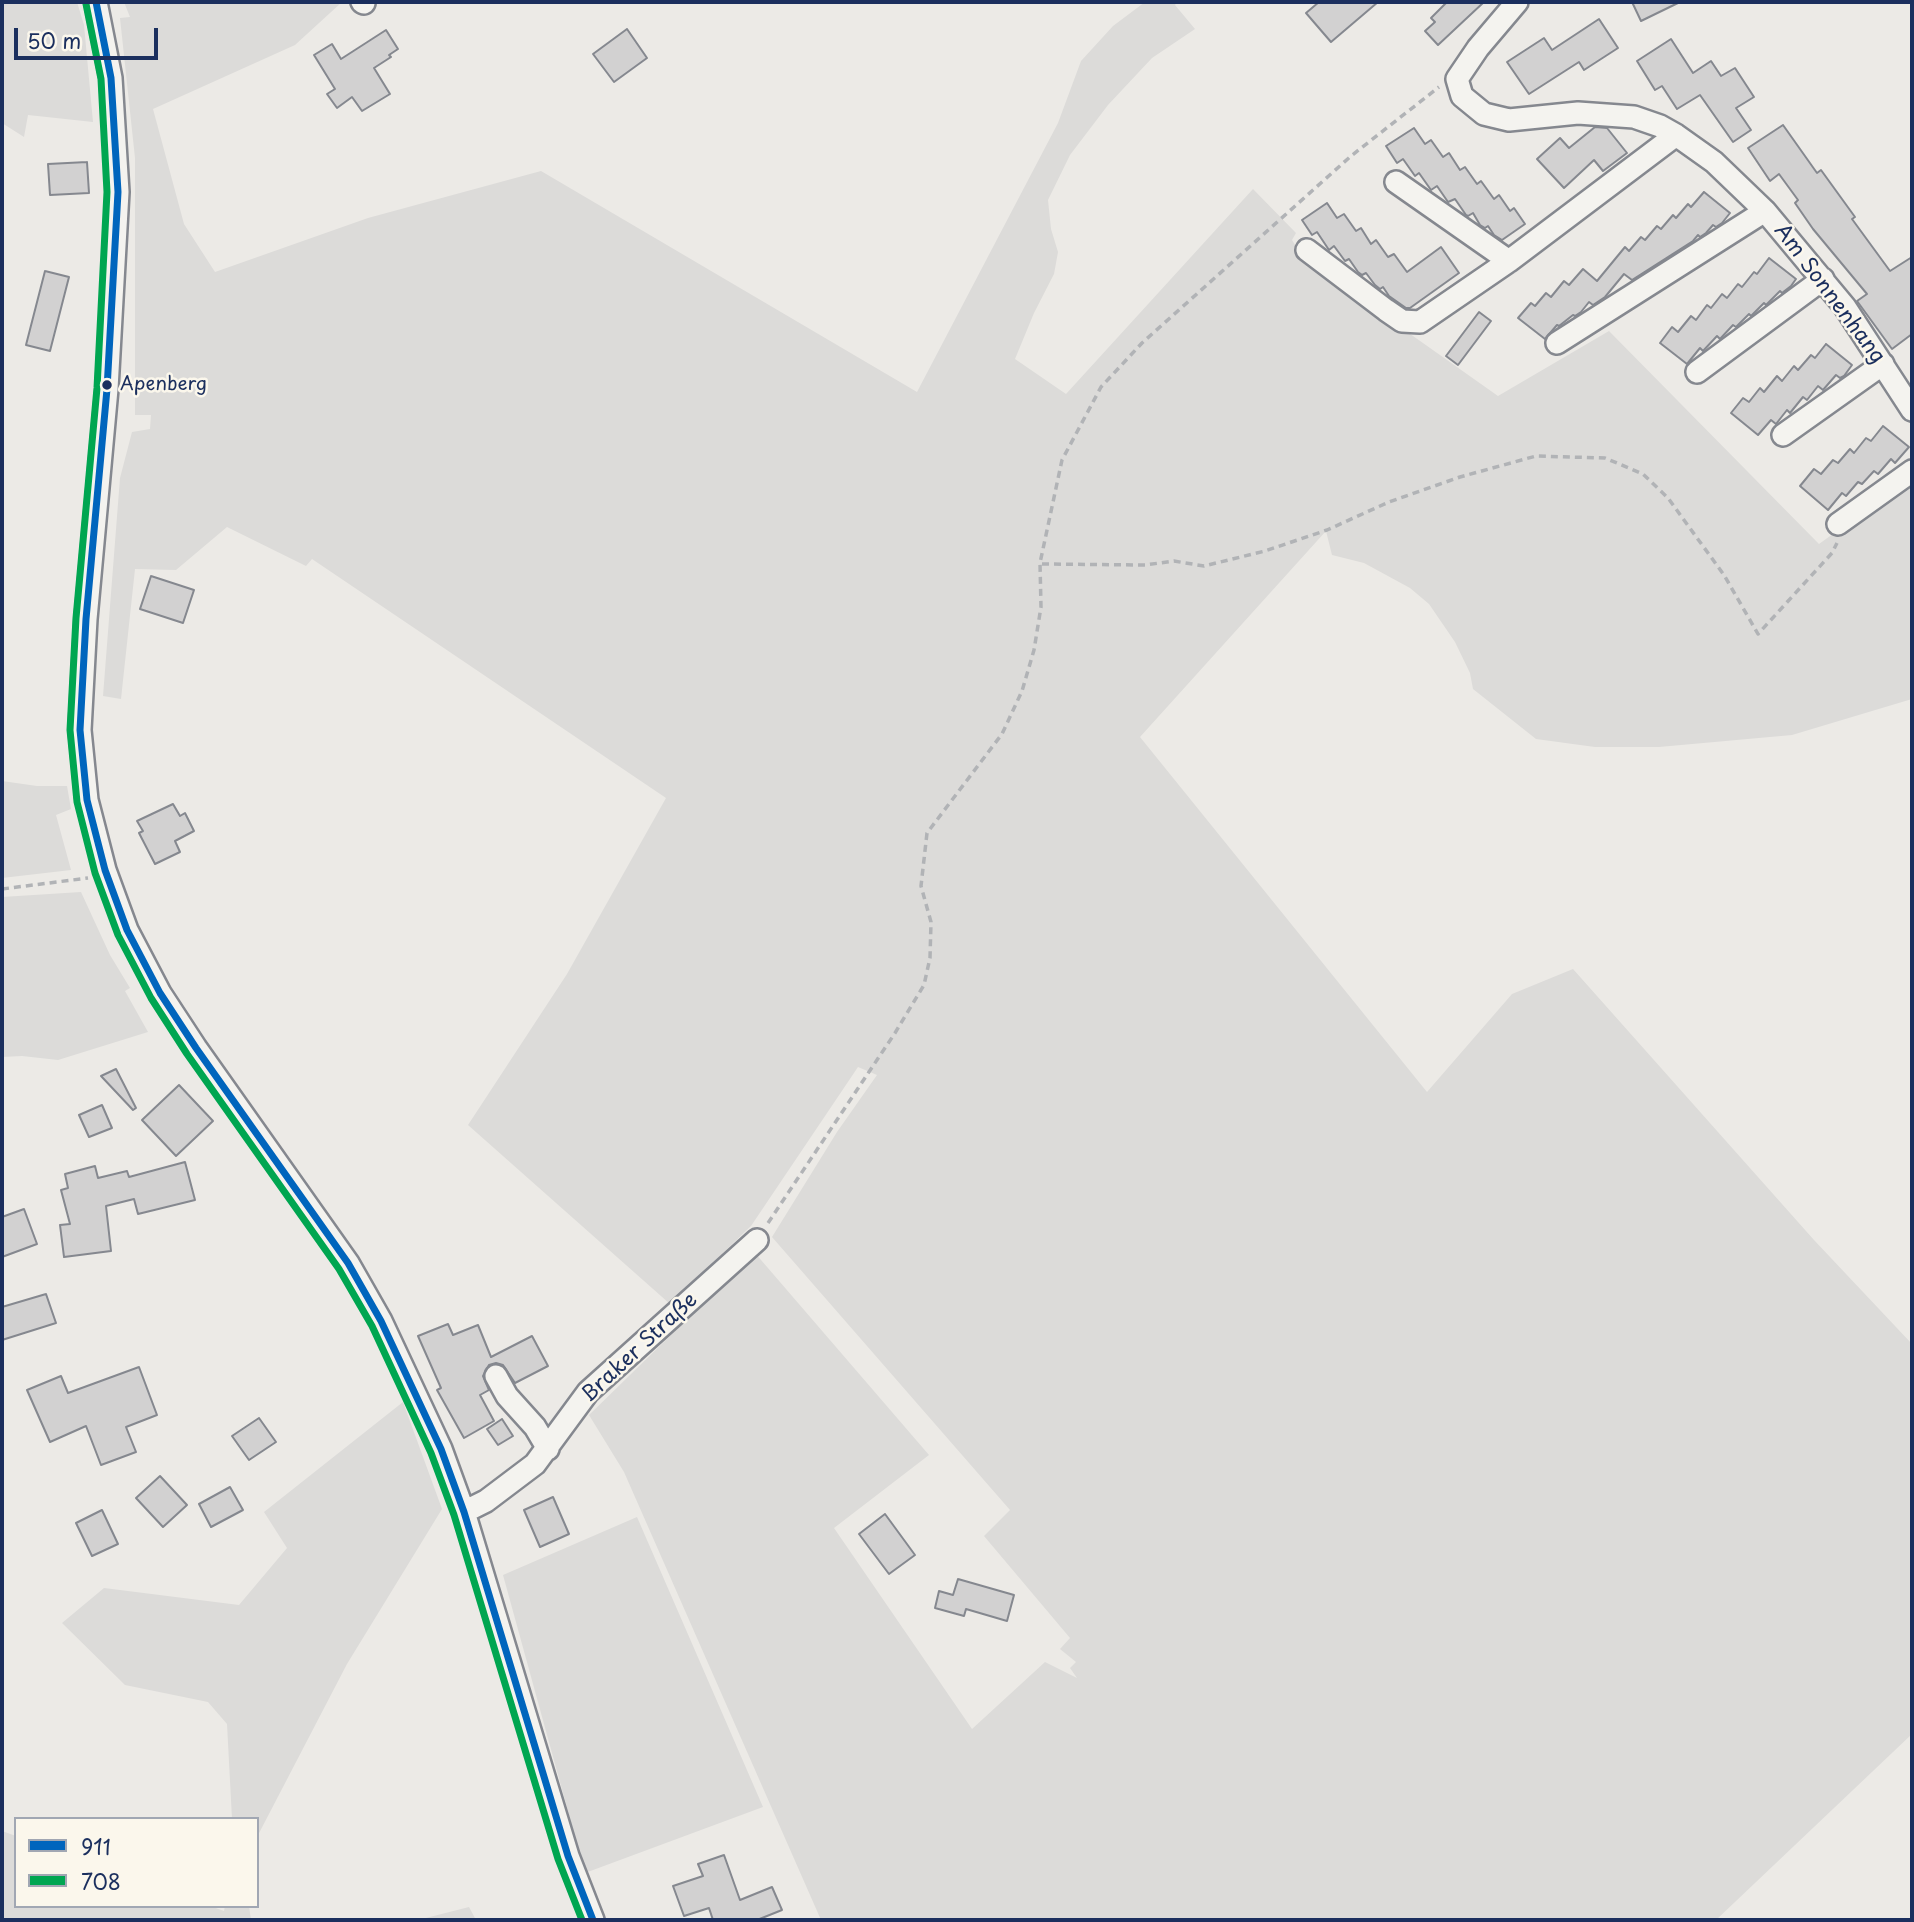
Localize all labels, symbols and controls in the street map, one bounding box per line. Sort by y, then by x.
scale bar [18,14,161,58]
text: 50 m [27,24,81,56]
street label: Am Sonnenhang [1768,219,1890,369]
place label: Apenberg [120,374,207,396]
marker: Apenberg [100,378,114,392]
street label: Braker Straße [577,1288,703,1408]
legend [14,1817,259,1908]
text: 911 [81,1830,111,1862]
text: 708 [81,1865,121,1897]

